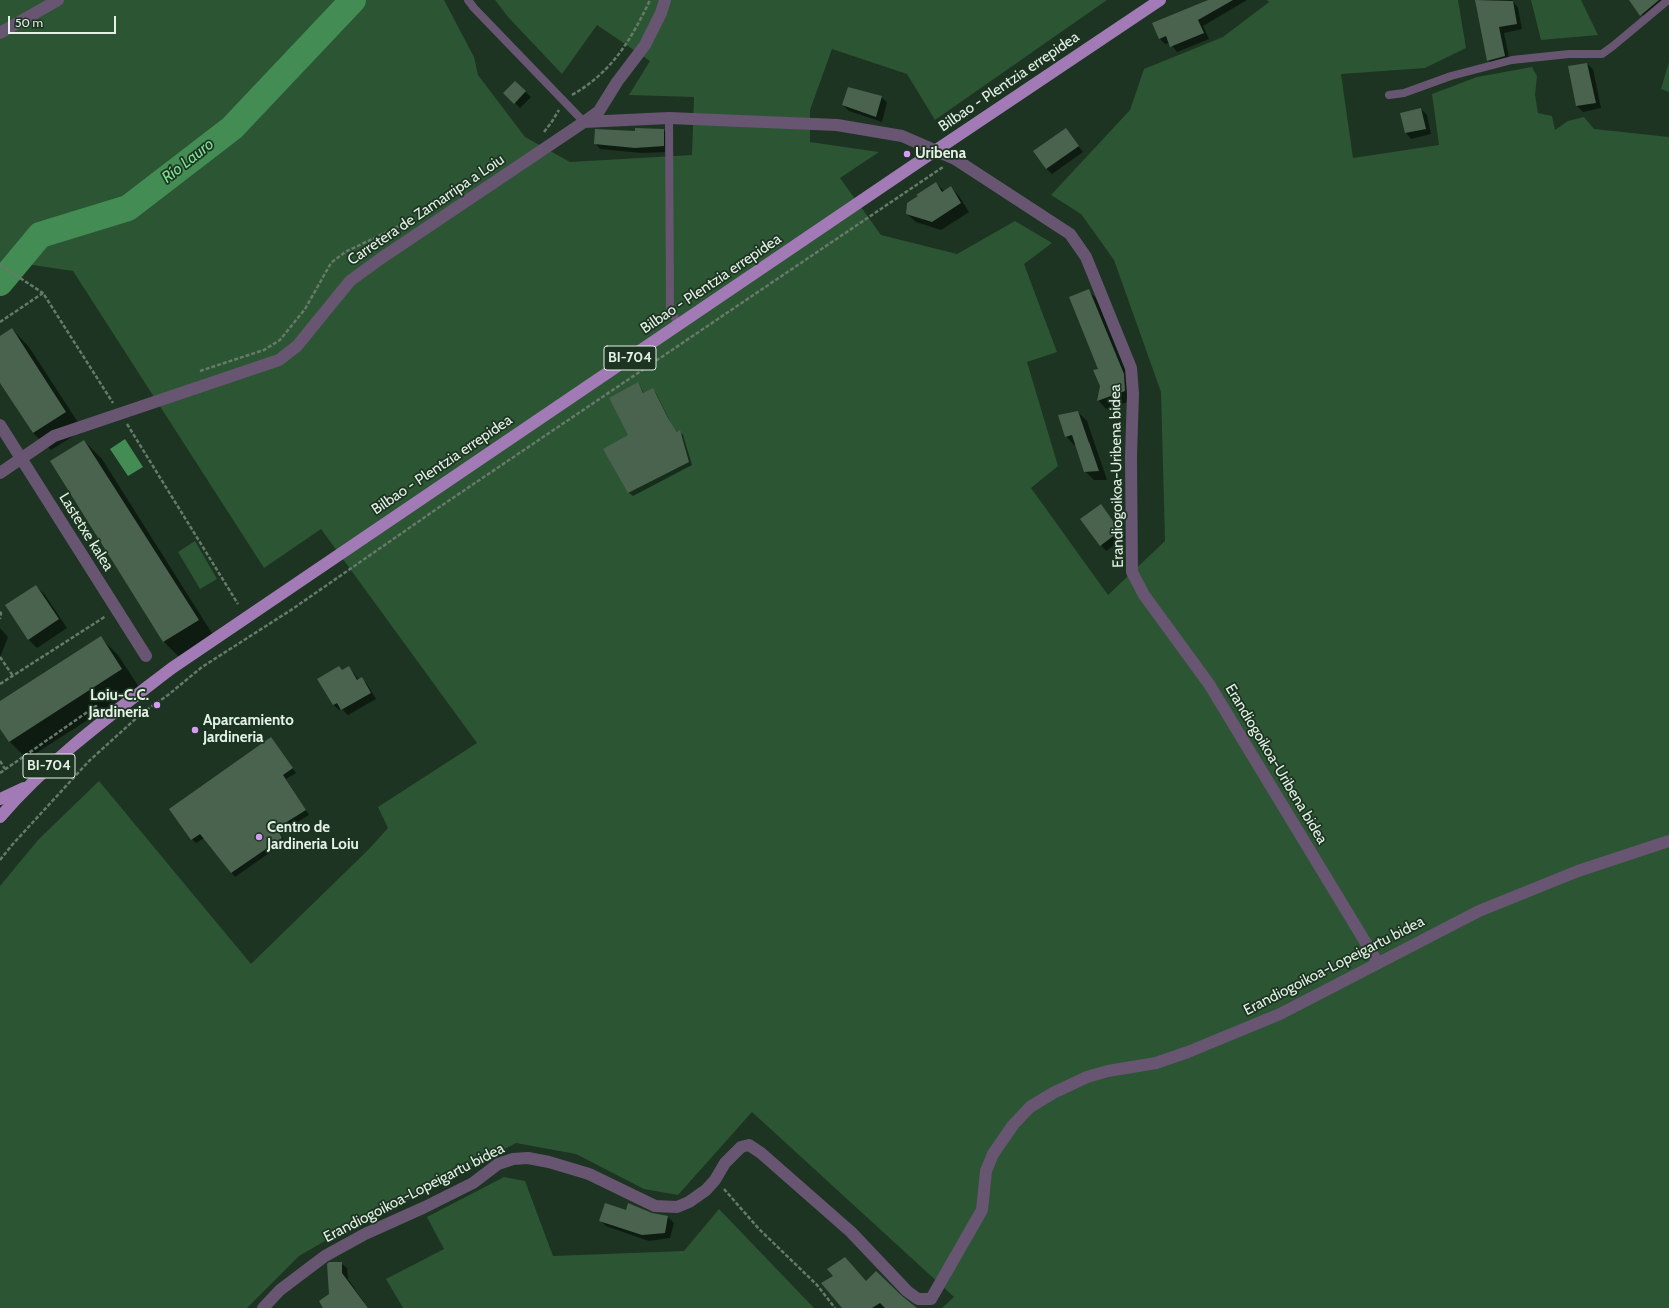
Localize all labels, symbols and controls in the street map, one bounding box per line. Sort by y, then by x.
scale bar [10,8,118,34]
text: 50 m [15,15,43,30]
street label: Bilbao - Plentzia errepidea [935,28,1083,136]
water label: Río Lauro [158,135,218,187]
place label: Uribena [915,145,966,163]
marker: Uribena [902,149,912,159]
street label: Carretera de Zamarripa a Loiu [344,151,508,269]
street label: Bilbao - Plentzia errepidea [637,230,785,338]
road number: BI-704 [604,346,656,370]
street label: Erandiogoikoa-Uribena bidea [1106,384,1128,568]
street label: Bilbao - Plentzia errepidea [368,411,516,519]
street label: Lastetxe kalea [55,490,117,574]
street label: Erandiogoikoa-Uribena bidea [1221,681,1331,847]
place label: Loiu-C.C. Jardineria [88,687,149,722]
marker: Loiu-C.C. Jardineria [152,700,162,710]
place label: Aparcamiento Jardineria [203,712,294,747]
marker: Aparcamiento Jardineria [190,725,200,735]
road number: BI-704 [23,754,75,778]
place label: Centro de Jardineria Loiu [267,819,359,854]
marker: Centro de Jardineria Loiu [254,832,264,842]
street label: Erandiogoikoa-Lopeigartu bidea [1241,912,1427,1020]
street label: Erandiogoikoa-Lopeigartu bidea [321,1139,507,1247]

